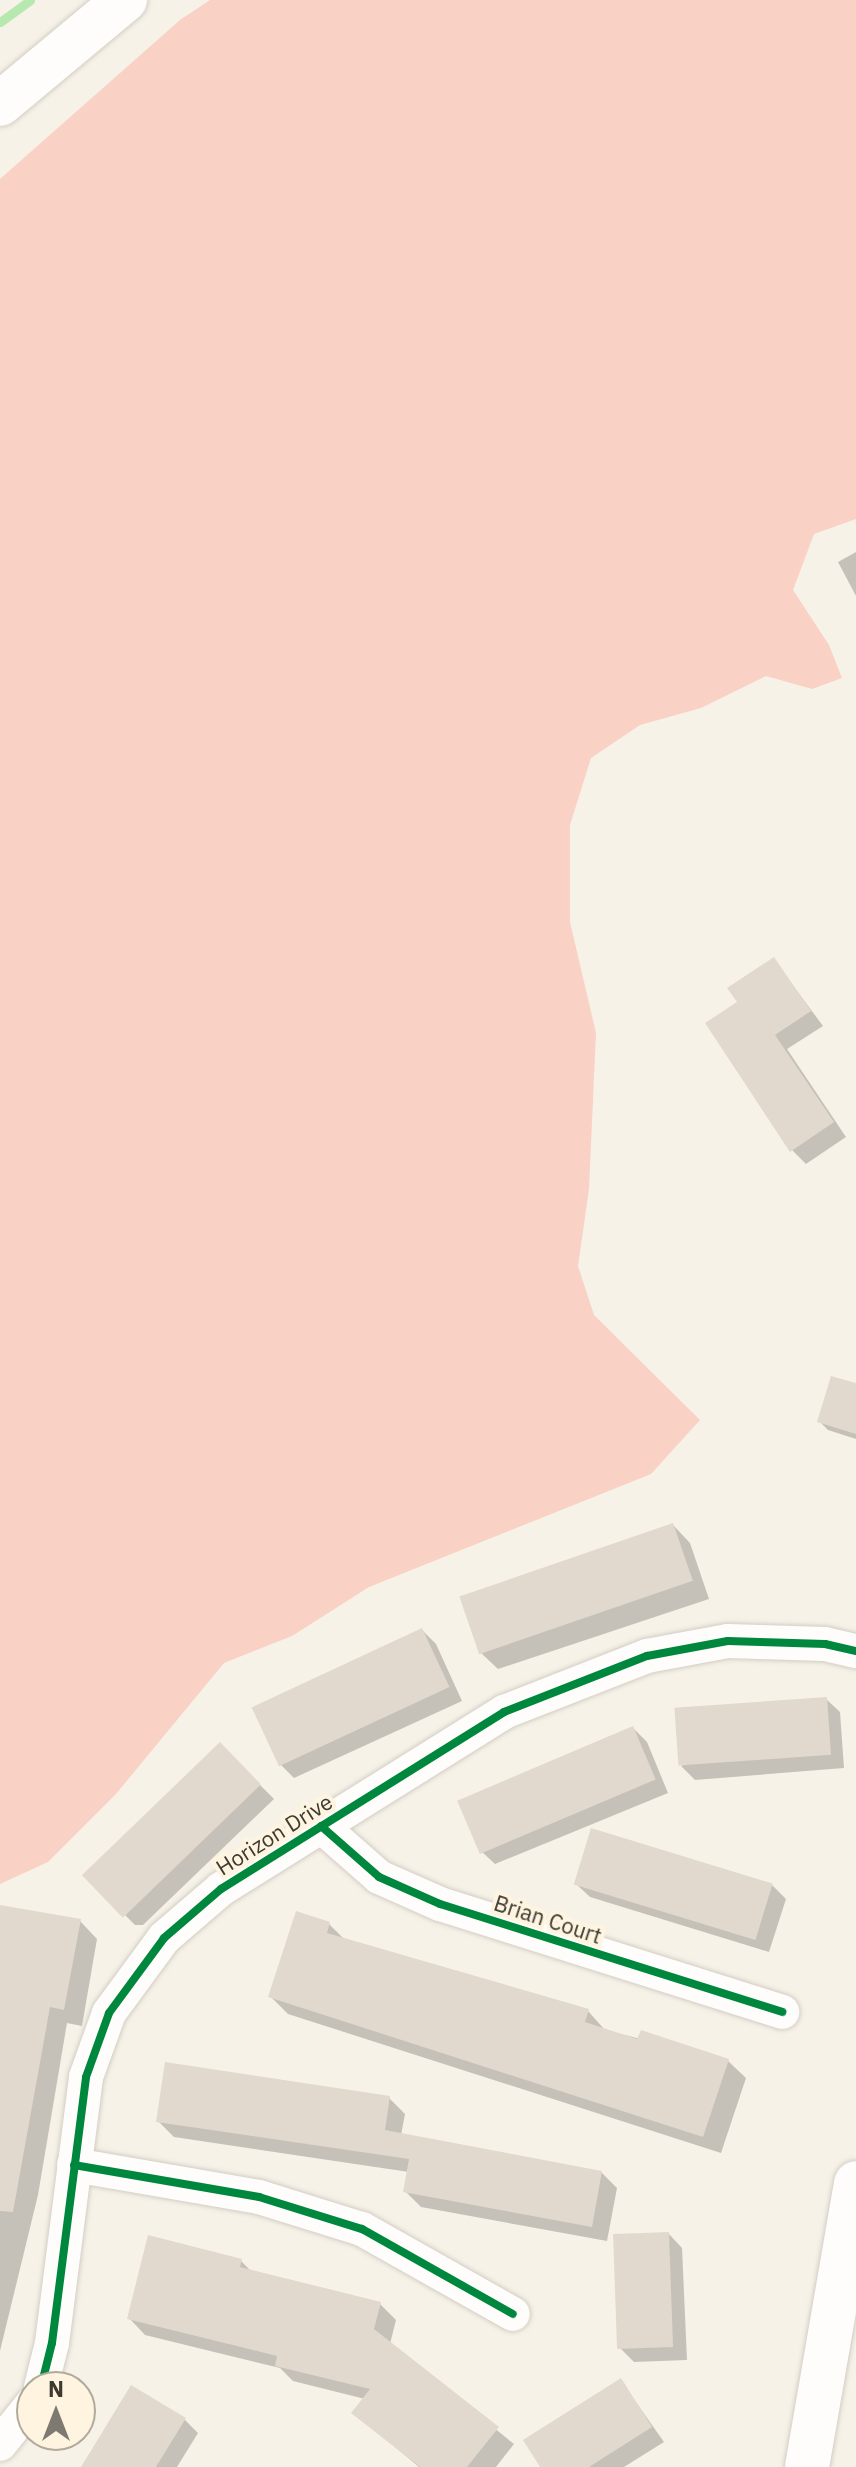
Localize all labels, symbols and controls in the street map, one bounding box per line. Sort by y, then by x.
street label: Horizon Drive [211,1788,337,1880]
street label: Brian Court [491,1889,605,1949]
north arrow [16,2371,96,2451]
text: N [48,2374,64,2403]

